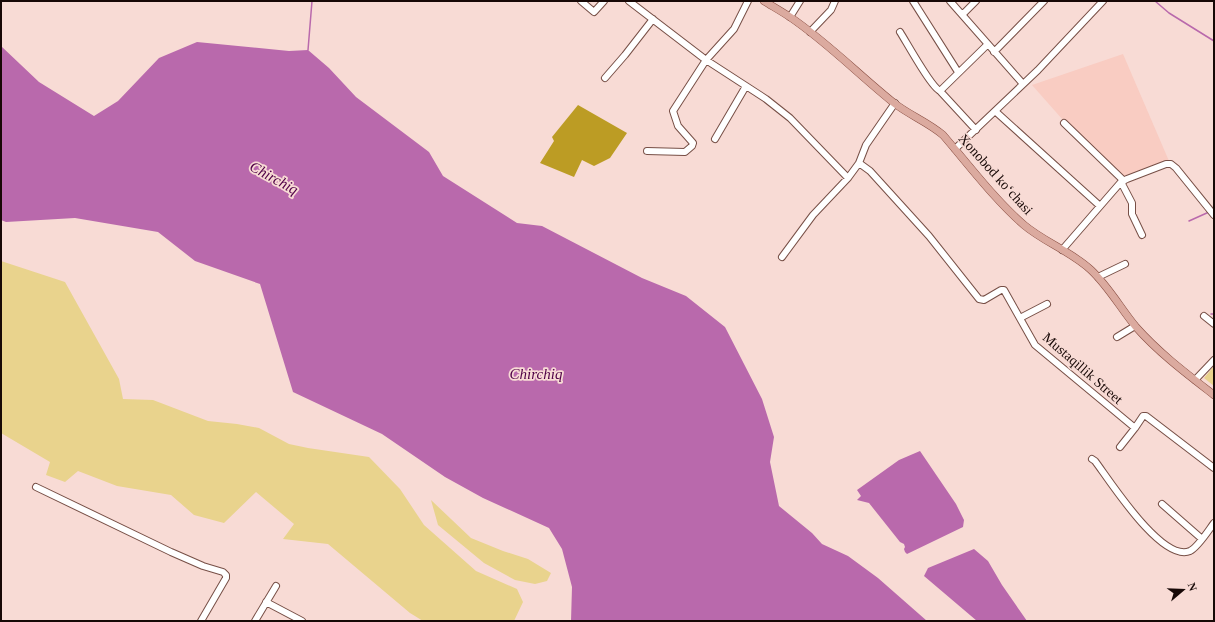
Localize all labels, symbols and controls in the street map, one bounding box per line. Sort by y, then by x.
street label: Xonobod koʻchasi [956,131,1036,218]
water label: Chirchiq [247,158,301,198]
street label: Mustaqillik Street [1040,330,1126,407]
water label: Chirchiq [510,366,563,382]
north arrow [1163,570,1203,610]
text: N [1185,581,1199,593]

